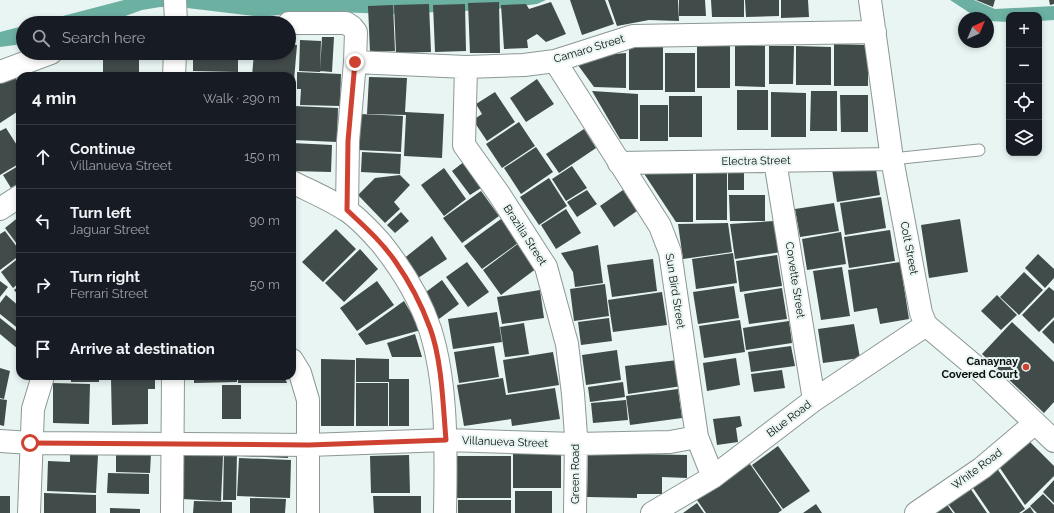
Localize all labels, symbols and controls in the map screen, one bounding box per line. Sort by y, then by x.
north arrow [958,12,994,48]
map controls [1006,12,1042,156]
button: + [1006,12,1042,48]
search box [16,16,296,60]
icon: search [30,27,52,49]
text: Search here [62,29,145,47]
street label: Camaro Street [552,32,626,66]
button: − [1006,48,1042,84]
route end [346,53,364,71]
button: locate [1006,84,1042,120]
text: 4 min [32,88,76,108]
text: Walk · 290 m [203,91,280,106]
button: layers [1006,120,1042,156]
text: Continue [70,140,135,158]
icon: ahead [32,146,54,168]
text: 150 m [244,149,280,164]
street label: Electra Street [721,154,791,168]
text: Villanueva Street [70,158,172,173]
street label: Brazilia Street [501,202,550,268]
text: Turn left [70,204,131,222]
icon: left [32,210,54,232]
text: 90 m [249,213,280,228]
street label: Colt Street [897,220,921,276]
text: Jaguar Street [70,222,150,237]
street label: Corvette Street [783,241,807,319]
street label: Sun Bird Street [663,252,687,330]
text: Turn right [70,268,140,286]
icon: right [32,274,54,296]
text: 50 m [250,277,280,292]
text: Ferrari Street [70,286,148,301]
icon: arrive [32,338,54,360]
text: Arrive at destination [70,340,215,358]
place label: Canaynay Covered Court [942,355,1019,381]
marker: Canaynay Covered Court [1021,362,1031,372]
street label: Blue Road [764,398,814,440]
route start [21,434,39,452]
street label: Villanueva Street [462,434,549,450]
street label: Green Road [569,444,582,504]
street label: White Road [949,446,1005,492]

